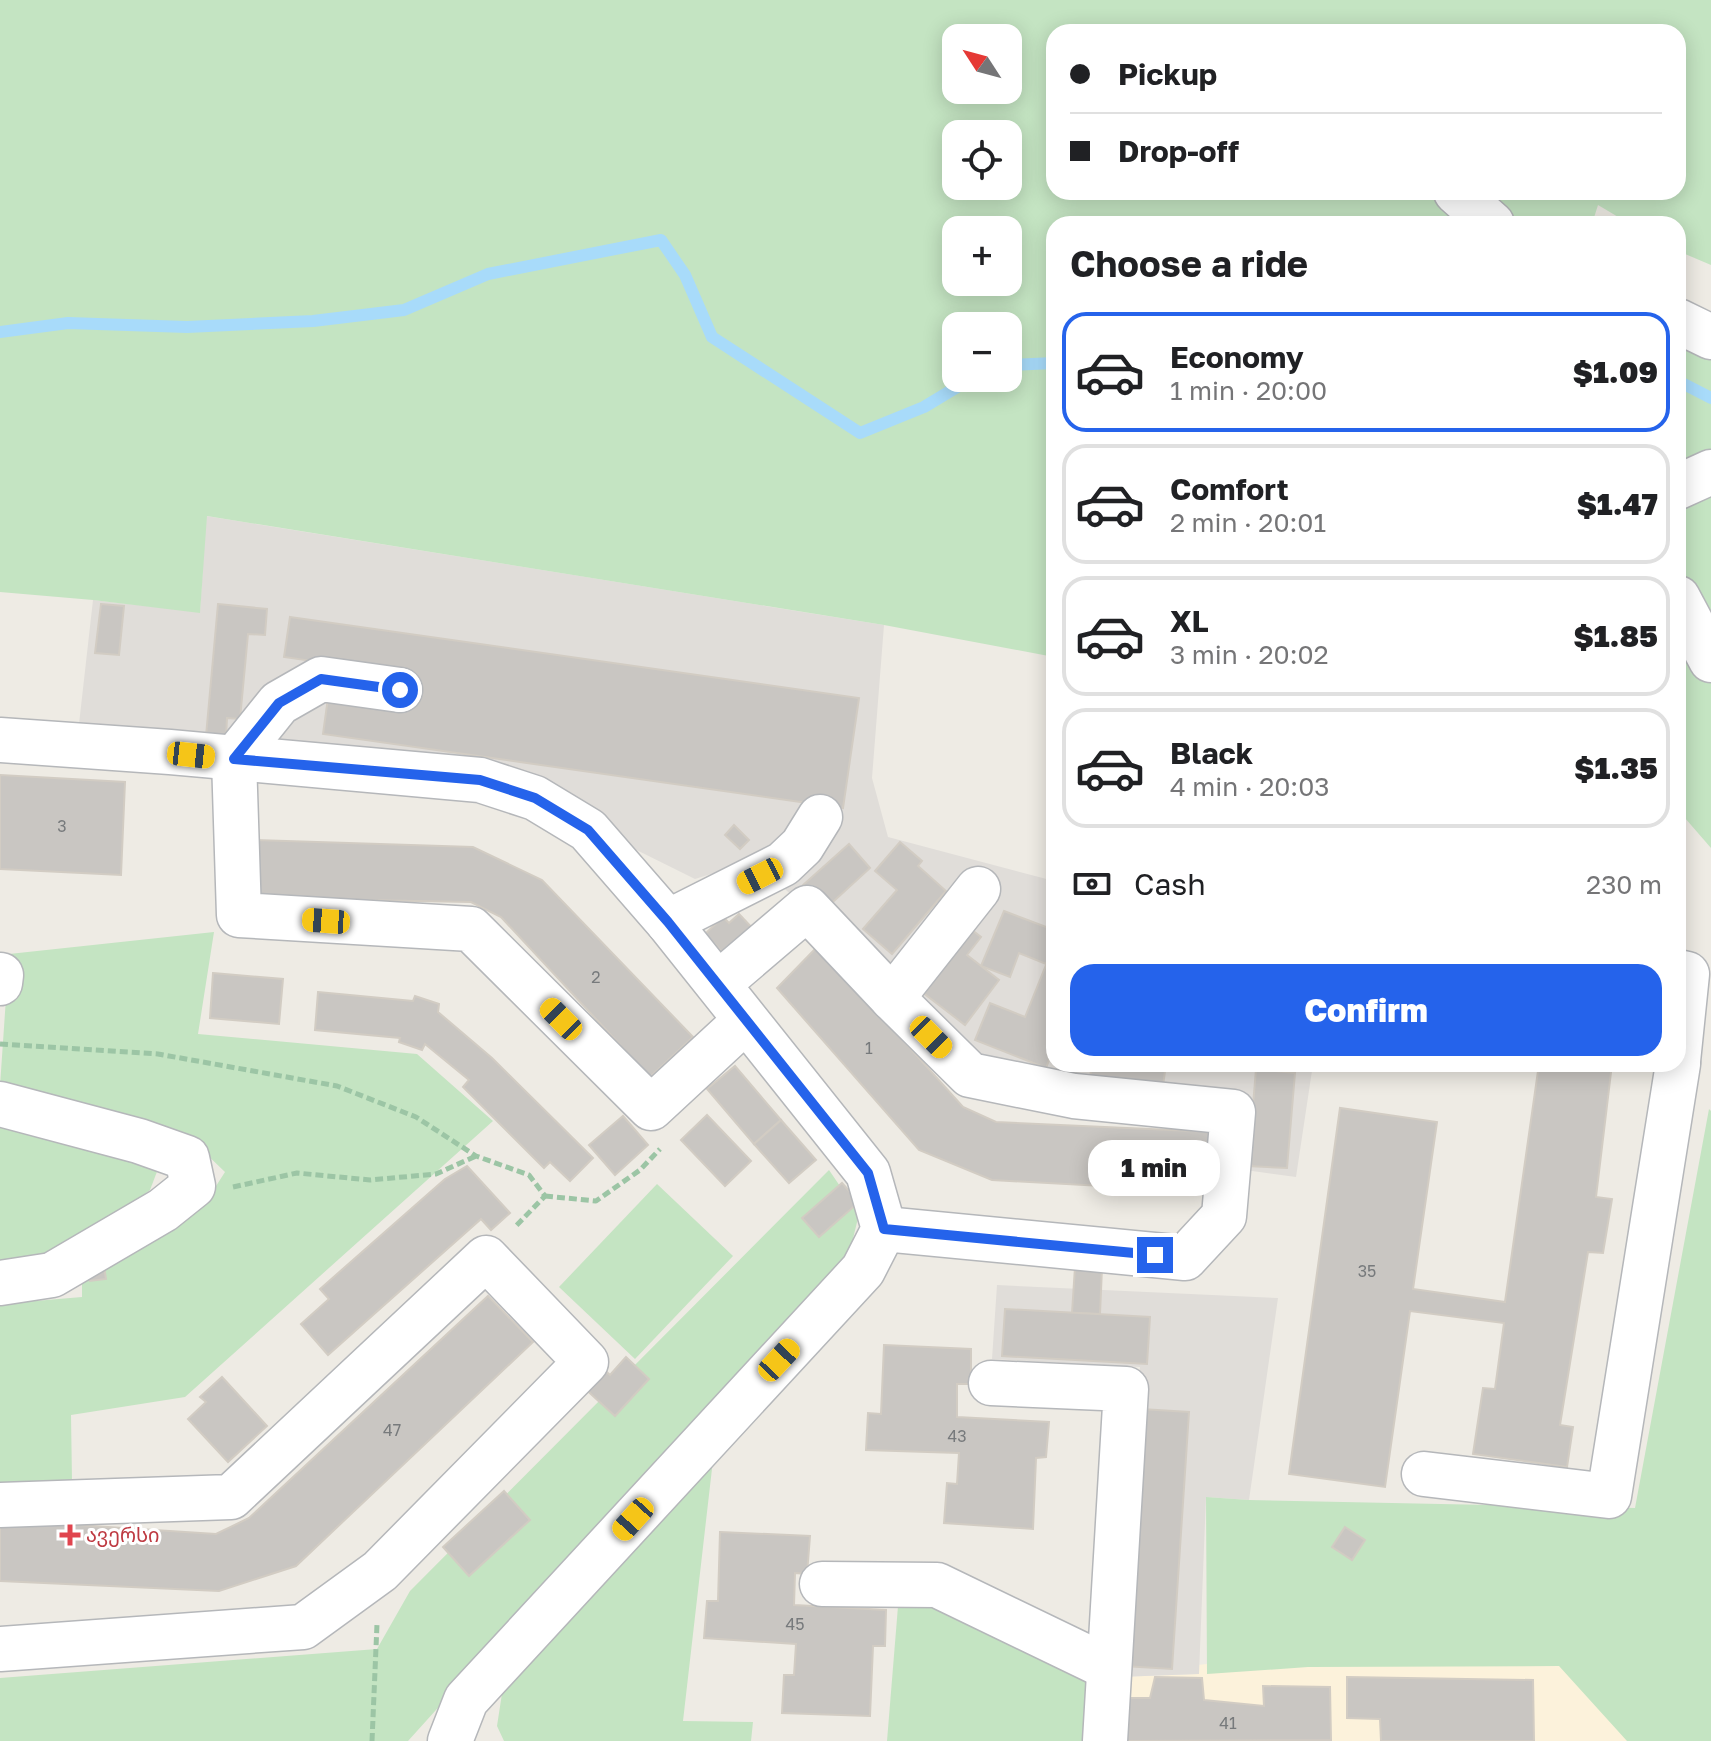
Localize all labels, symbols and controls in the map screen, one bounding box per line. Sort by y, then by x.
north arrow [942,24,1022,104]
map controls [942,24,1022,392]
text: Pickup [1118,56,1217,92]
button: locate [942,120,1022,200]
text: Drop-off [1118,133,1239,169]
button: + [942,216,1022,296]
text: Choose a ride [1070,242,1308,285]
button: − [942,312,1022,392]
icon: car [1074,336,1146,408]
text: Economy [1170,339,1304,375]
text: $1.09 [1573,354,1658,390]
text: 1 min · 20:00 [1170,375,1327,406]
icon: car [1074,468,1146,540]
text: Comfort [1170,471,1289,507]
text: $1.47 [1577,486,1658,522]
text: 2 min · 20:01 [1170,507,1326,538]
icon: car [1074,600,1146,672]
text: XL [1170,603,1209,639]
text: $1.85 [1574,618,1658,654]
text: 3 min · 20:02 [1170,639,1329,670]
route start [382,672,418,708]
icon: car [1074,732,1146,804]
text: Black [1170,735,1253,771]
car [166,741,216,769]
text: $1.35 [1574,750,1658,786]
text: 4 min · 20:03 [1170,771,1329,802]
house number: 3 [57,816,67,836]
car [733,854,787,898]
icon: cash [1070,862,1114,906]
text: Cash [1134,866,1206,902]
text: 230 m [1586,869,1662,900]
car [301,907,351,935]
button: Confirm [1070,964,1662,1056]
house number: 2 [591,967,601,987]
car [536,994,586,1044]
car [906,1012,956,1062]
house number: 1 [865,1038,873,1058]
callout: 1 min [1089,1139,1221,1195]
text: 1 min [1121,1152,1187,1183]
route end [1137,1237,1173,1273]
house number: 35 [1358,1261,1376,1281]
car [754,1334,804,1386]
house number: 47 [383,1420,401,1440]
house number: 43 [947,1426,967,1446]
car [608,1493,658,1545]
place label: ავერსი [86,1522,160,1547]
marker: ავერსი [61,1526,79,1544]
house number: 45 [785,1614,805,1634]
house number: 41 [1219,1713,1237,1733]

